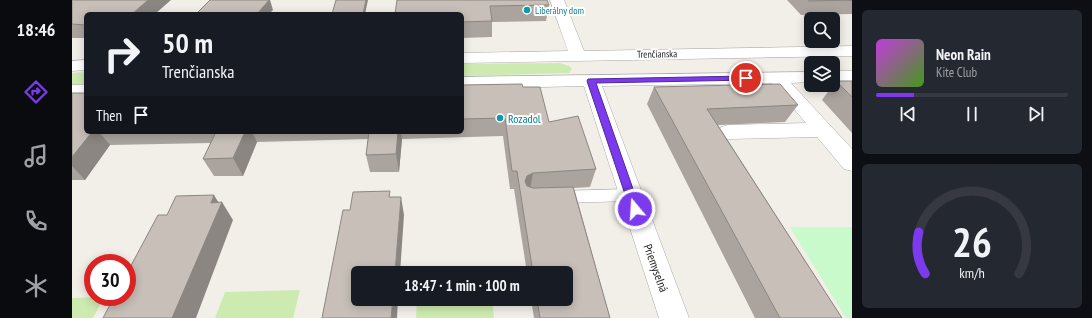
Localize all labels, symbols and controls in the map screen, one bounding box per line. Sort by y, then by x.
place label: Liberálny dom [535,4,584,17]
marker: Liberálny dom [522,5,532,15]
map controls [804,12,840,92]
button: search [804,12,840,48]
text: 18:46 [17,18,55,41]
text: 50 m [162,24,213,61]
icon: right [96,28,148,80]
text: Neon Rain [936,45,991,64]
street label: Trenčianska [637,47,677,61]
button: layers [804,56,840,92]
text: Trenčianska [162,60,234,83]
pin [729,61,763,95]
text: Kite Club [936,64,977,81]
icon: arrive [735,67,757,89]
icon: directions [22,78,50,106]
icon: previous [897,103,919,125]
icon: pause [961,103,983,125]
icon: next [1025,103,1047,125]
icon: arrive [130,104,152,126]
text: Then [96,106,122,125]
place label: Rozadol [508,111,541,126]
marker: Rozadol [495,113,505,123]
icon: music [22,142,50,170]
position arrow [614,188,656,230]
icon: phone [22,207,50,235]
text: 26 [952,215,992,268]
street label: Priemyselná [640,242,672,294]
speed limit sign: 30 [84,254,136,306]
text: km/h [959,263,985,282]
icon: climate [22,272,50,300]
text: 18:47 · 1 min · 100 m [404,276,520,295]

